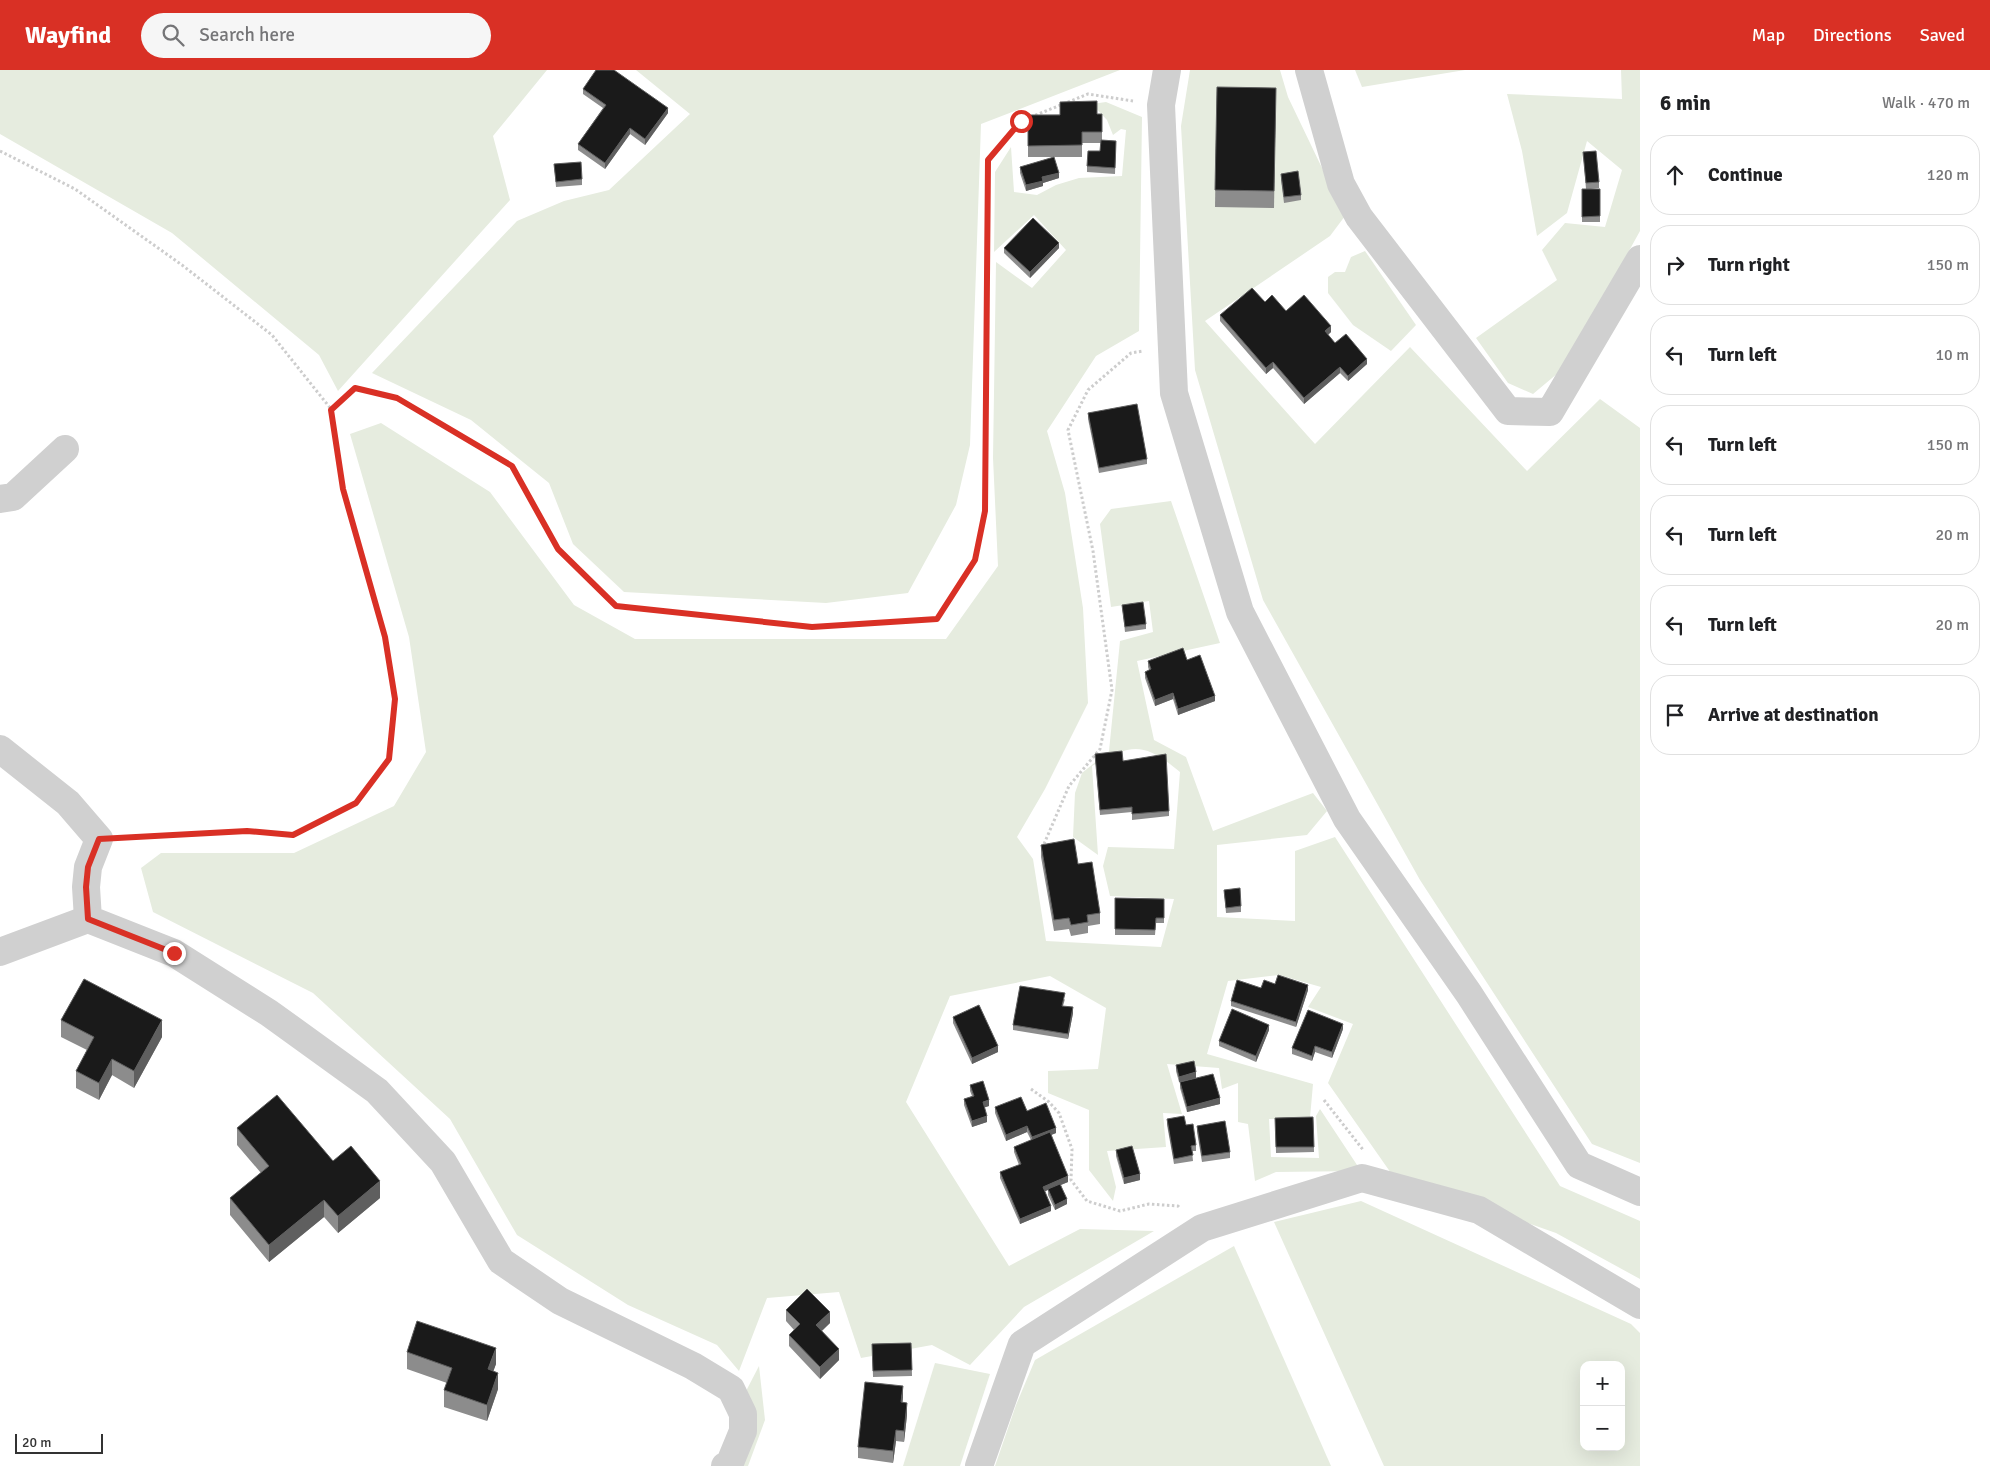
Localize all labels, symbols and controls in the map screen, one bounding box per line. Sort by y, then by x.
search box [141,13,491,58]
text: Wayfind [25,20,111,50]
icon: search [159,21,187,49]
text: Search here [199,23,295,47]
text: Map [1752,24,1785,46]
text: Directions [1813,24,1892,46]
text: Saved [1920,24,1965,46]
text: 6 min [1660,90,1711,116]
text: Walk · 470 m [1882,93,1970,113]
route start [1010,110,1033,133]
icon: ahead [1661,161,1689,189]
text: Continue [1708,163,1783,187]
text: 120 m [1927,165,1969,185]
icon: right [1661,251,1689,279]
text: Turn right [1708,253,1790,277]
text: 150 m [1927,255,1969,275]
icon: left [1661,341,1689,369]
text: Turn left [1708,343,1777,367]
text: 10 m [1935,345,1969,365]
icon: left [1661,431,1689,459]
text: Turn left [1708,433,1777,457]
text: 150 m [1927,435,1969,455]
icon: left [1661,521,1689,549]
text: Turn left [1708,523,1777,547]
text: 20 m [1935,525,1969,545]
icon: left [1661,611,1689,639]
text: Turn left [1708,613,1777,637]
text: 20 m [1935,615,1969,635]
icon: arrive [1661,701,1689,729]
text: Arrive at destination [1708,703,1879,727]
route end [163,942,186,965]
map controls [1580,1361,1625,1451]
button: + [1580,1361,1625,1406]
button: − [1580,1406,1625,1451]
scale bar [15,1431,102,1454]
text: 20 m [22,1434,51,1451]

